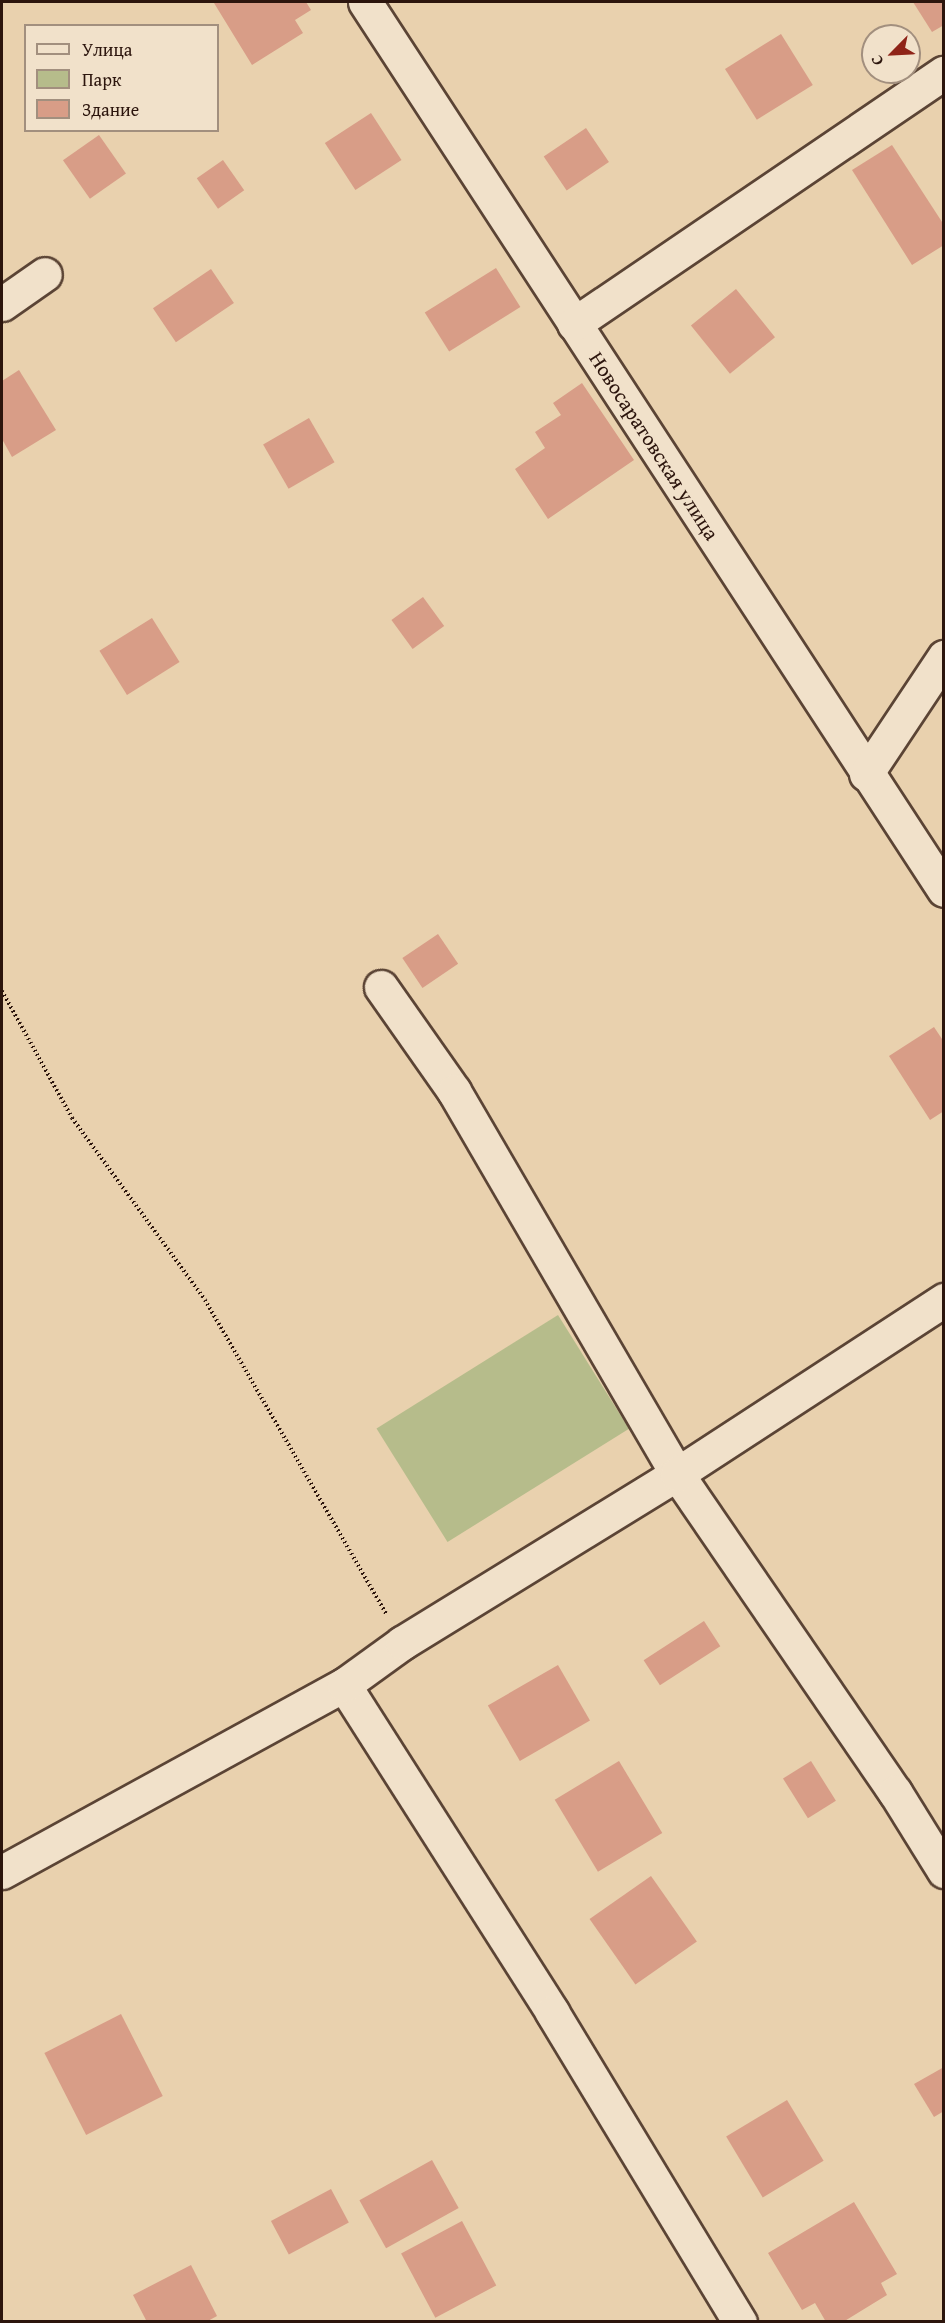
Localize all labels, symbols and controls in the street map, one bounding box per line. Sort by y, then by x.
legend [24,24,219,132]
north arrow [861,24,921,84]
text: Улица [82,36,132,63]
text: С [864,52,889,70]
text: Парк [82,66,121,93]
text: Здание [82,96,139,123]
street label: Новосаратовская улица [584,347,724,545]

